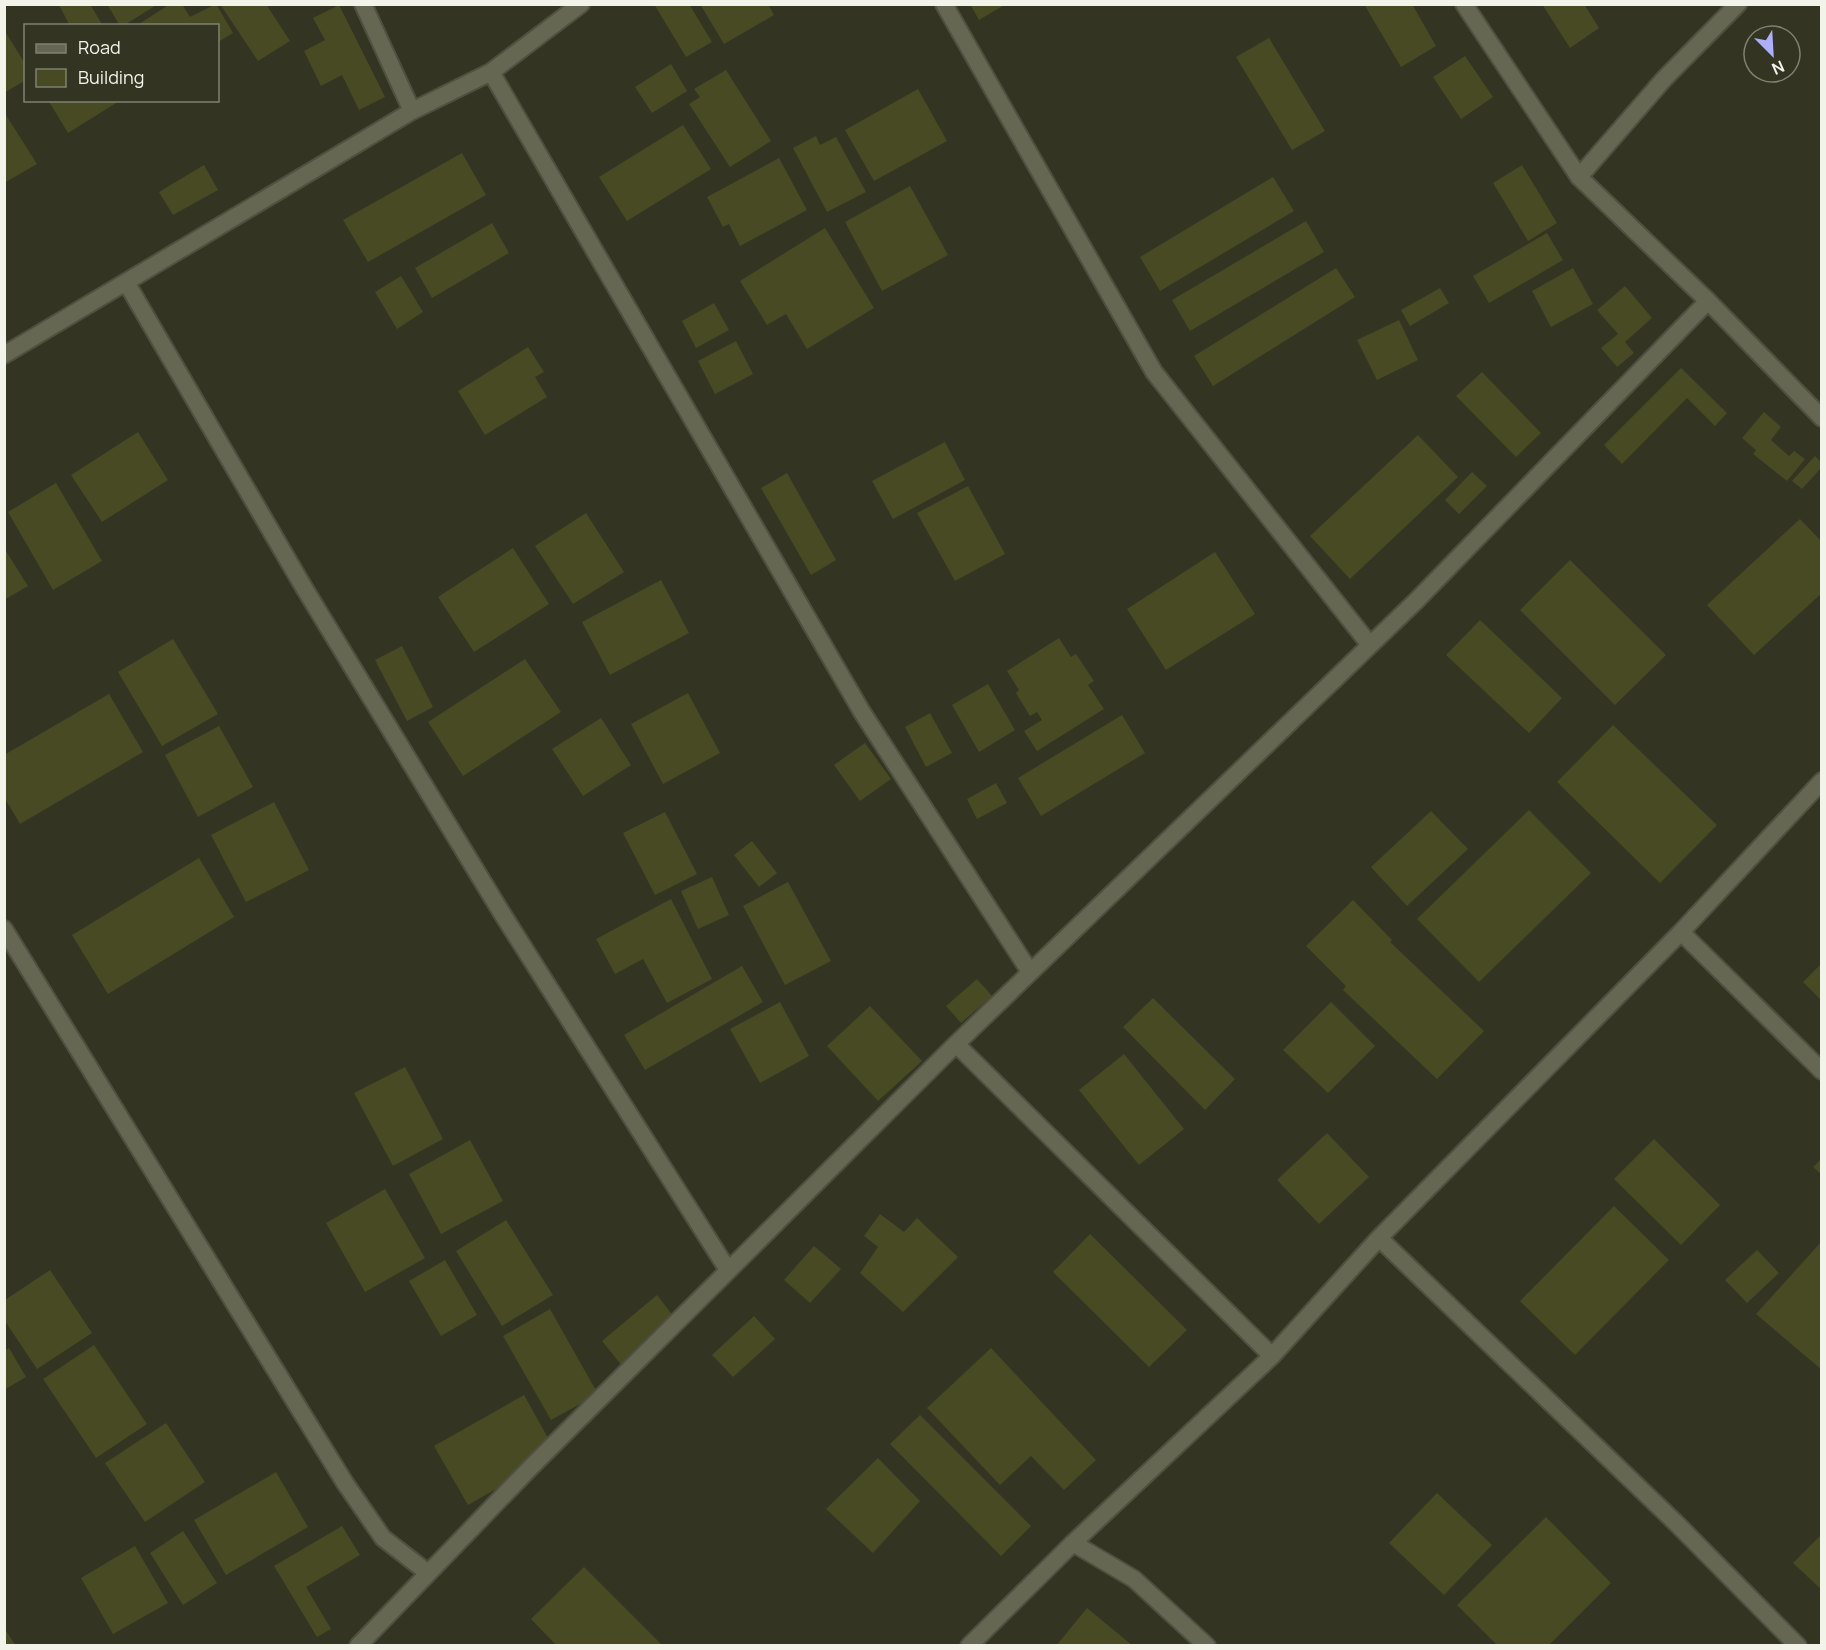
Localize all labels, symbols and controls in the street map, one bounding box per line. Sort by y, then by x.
legend [24,24,219,102]
north arrow [1742,24,1802,84]
text: Road [78,35,121,59]
text: N [1768,55,1788,80]
text: Building [78,65,144,89]

